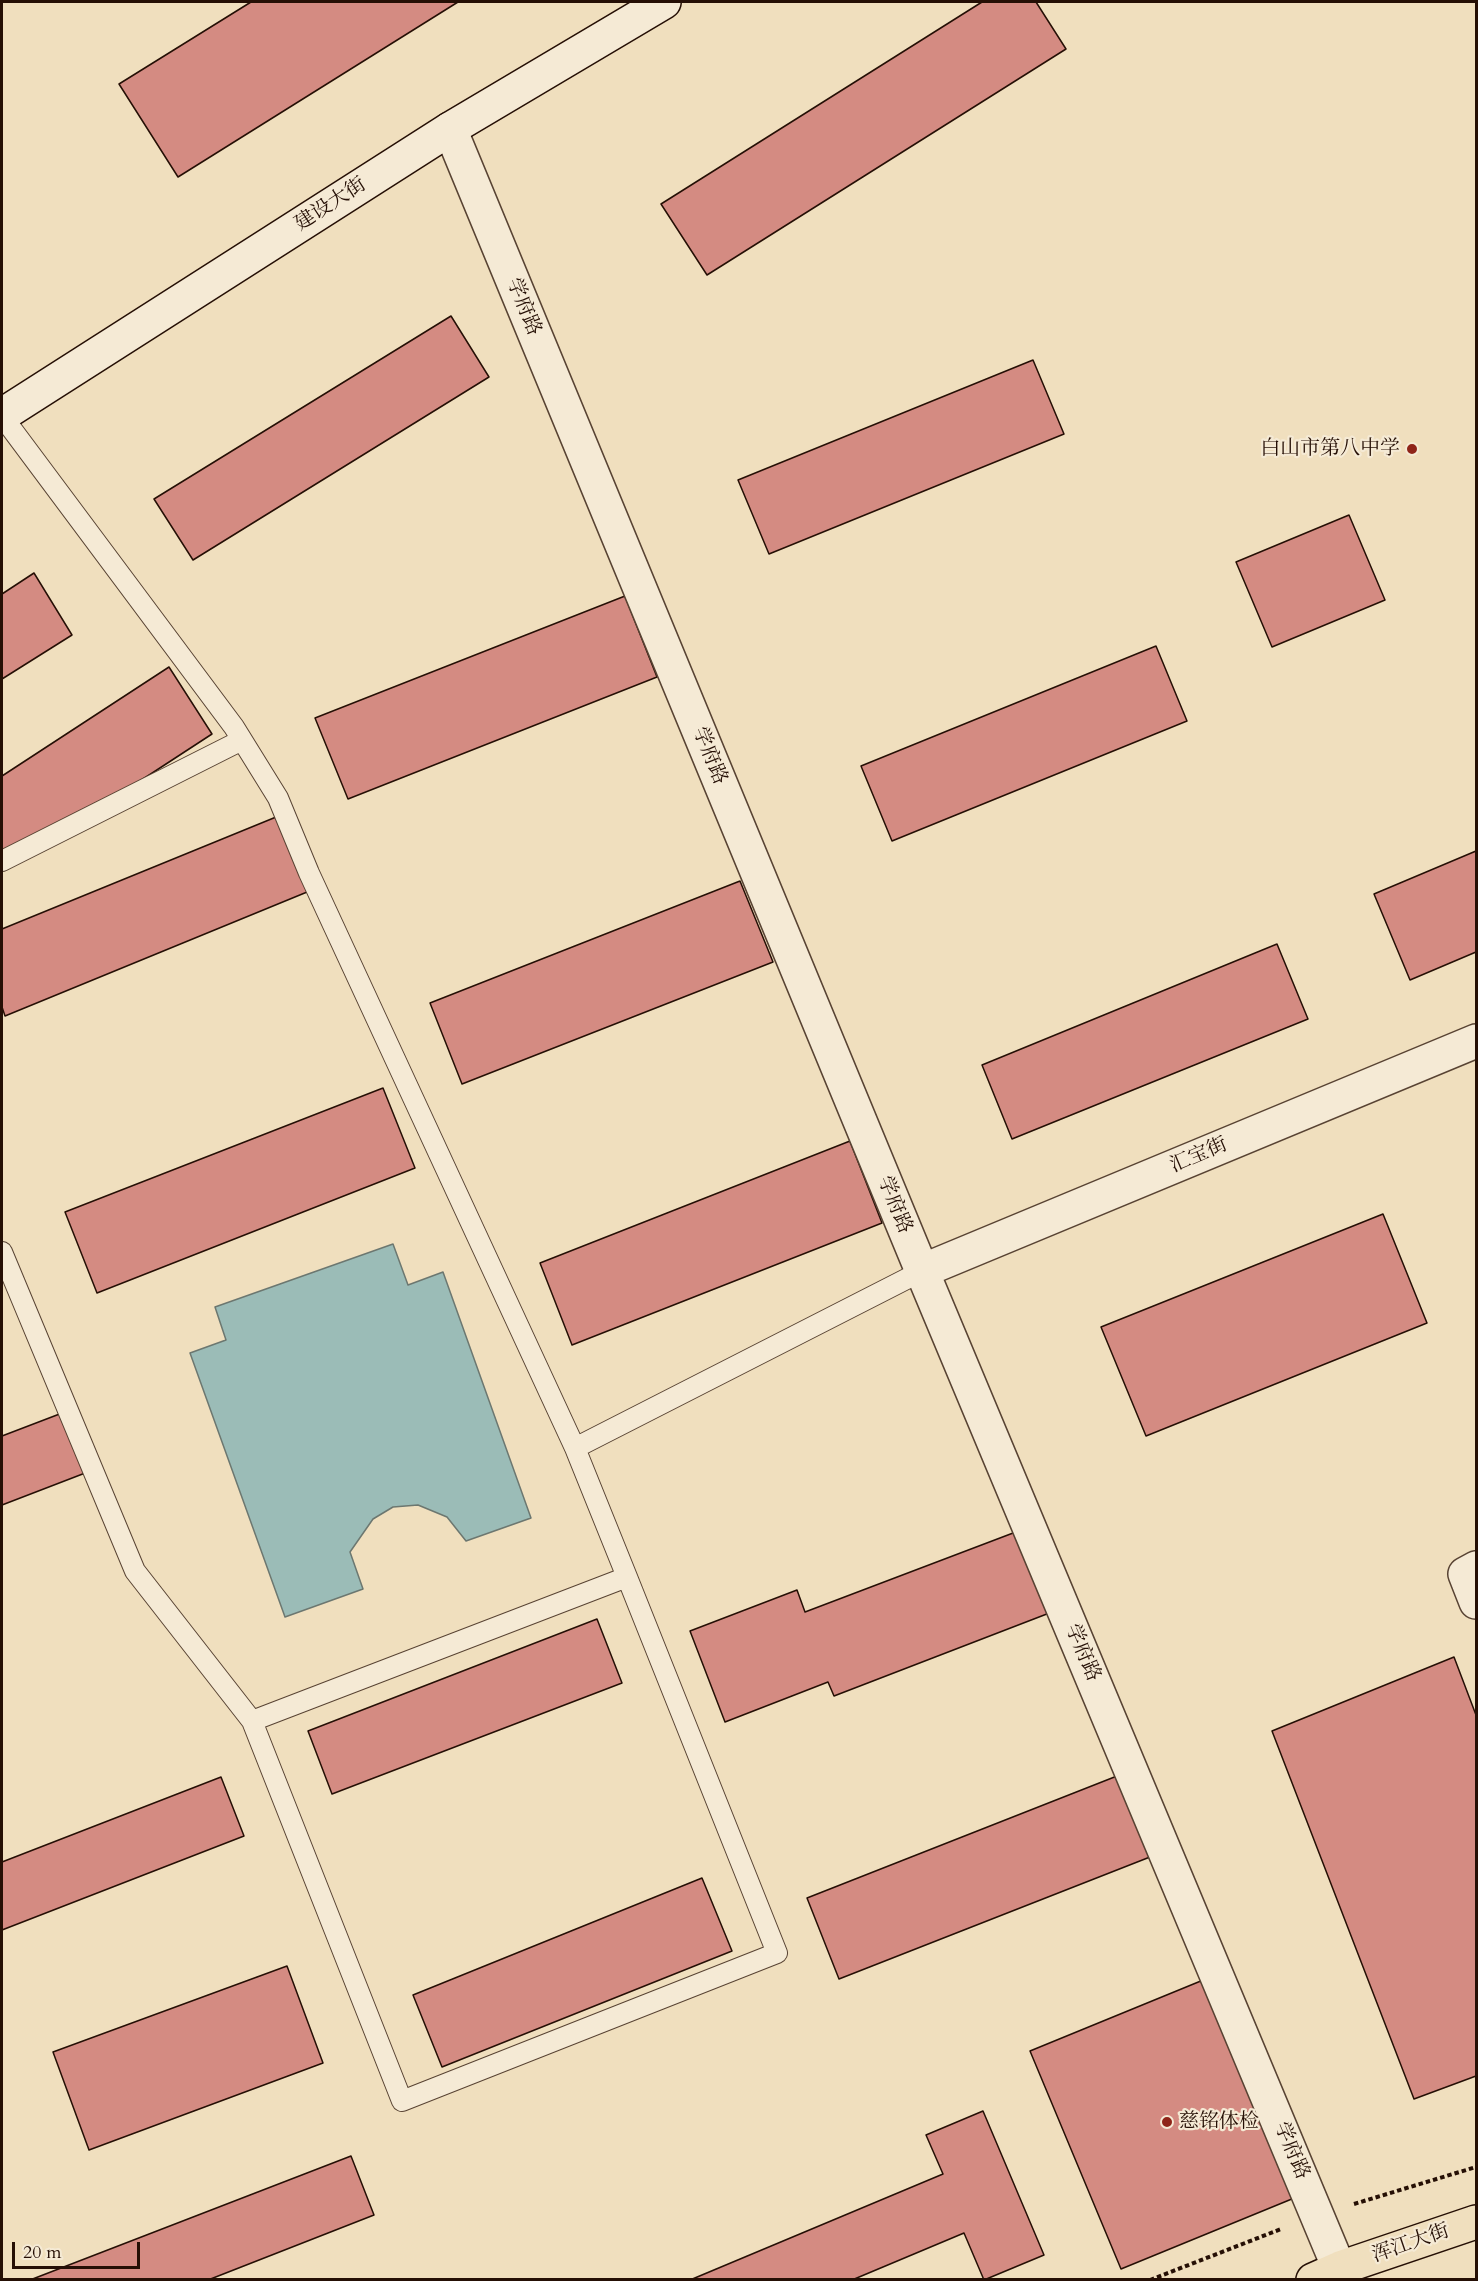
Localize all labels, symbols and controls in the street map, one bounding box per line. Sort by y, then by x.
street label: 建设大街 [291,173,371,237]
street label: 学府路 [501,275,545,339]
place label: 白山市第八中学 [1260,437,1400,461]
marker: 白山市第八中学 [1405,442,1419,456]
street label: 学府路 [687,724,731,788]
street label: 汇宝街 [1167,1133,1231,1179]
street label: 学府路 [872,1173,916,1237]
street label: 学府路 [1059,1621,1105,1685]
place label: 慈铭体检 [1179,2110,1259,2134]
marker: 慈铭体检 [1160,2115,1174,2129]
street label: 学府路 [1268,2119,1314,2183]
street label: 浑江大街 [1369,2220,1453,2268]
scale bar [15,2230,142,2268]
text: 20 m [23,2240,62,2265]

